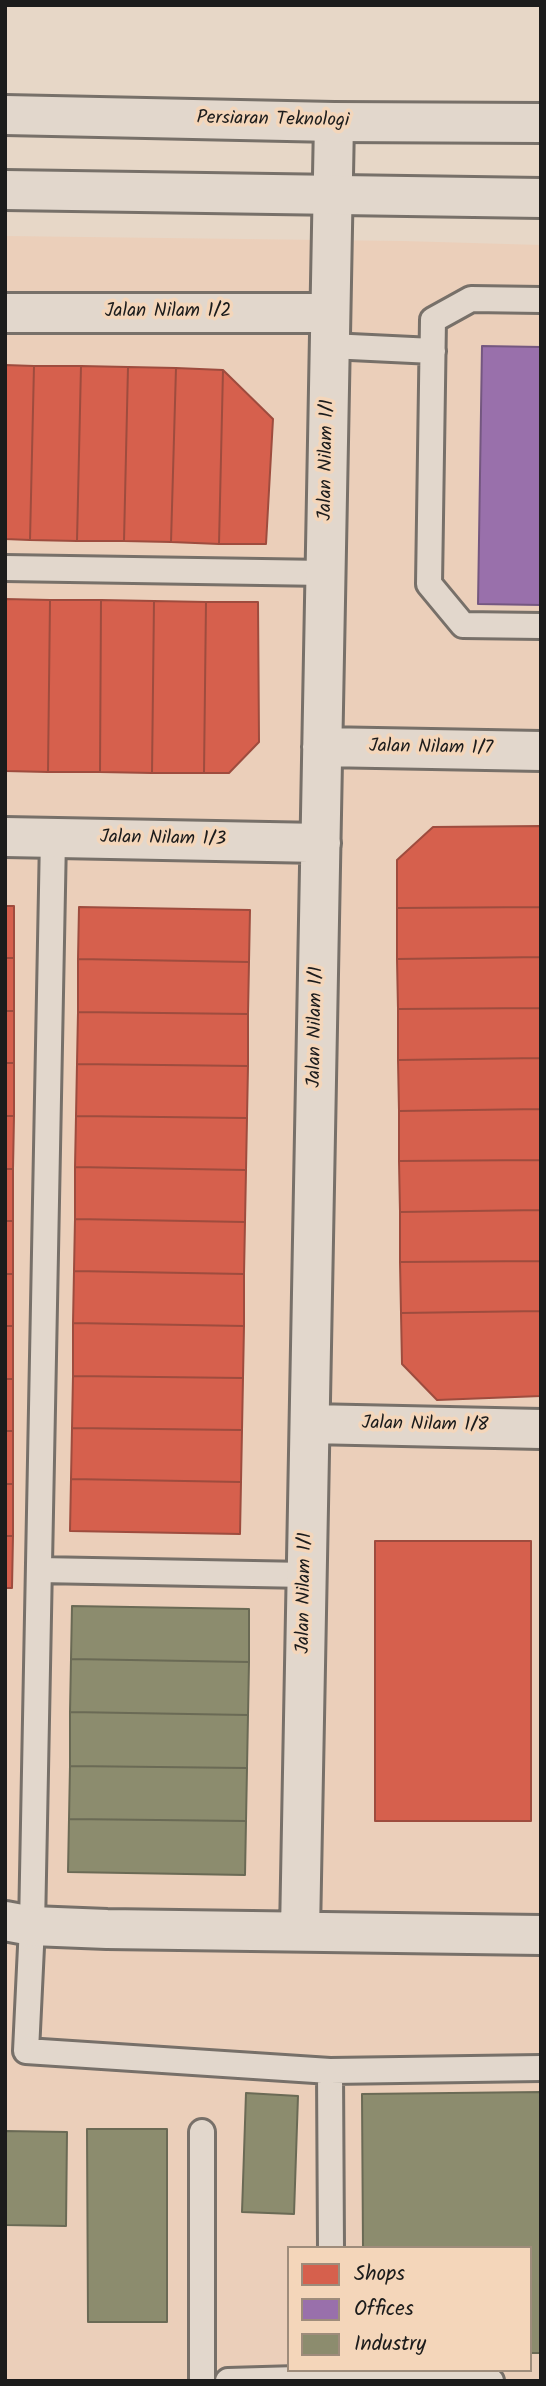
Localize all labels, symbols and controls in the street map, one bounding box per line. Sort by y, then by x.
street label: Persiaran Teknologi [196,108,350,134]
street label: Jalan Nilam 1/2 [105,302,231,324]
street label: Jalan Nilam 1/1 [316,399,340,521]
street label: Jalan Nilam 1/7 [369,737,493,761]
street label: Jalan Nilam 1/3 [100,827,226,853]
street label: Jalan Nilam 1/1 [305,966,329,1088]
street label: Jalan Nilam 1/8 [361,1413,489,1439]
street label: Jalan Nilam 1/1 [294,1532,318,1654]
legend [287,2246,532,2372]
text: Shops [354,2258,405,2291]
text: Offices [354,2293,414,2326]
text: Industry [354,2328,426,2361]

